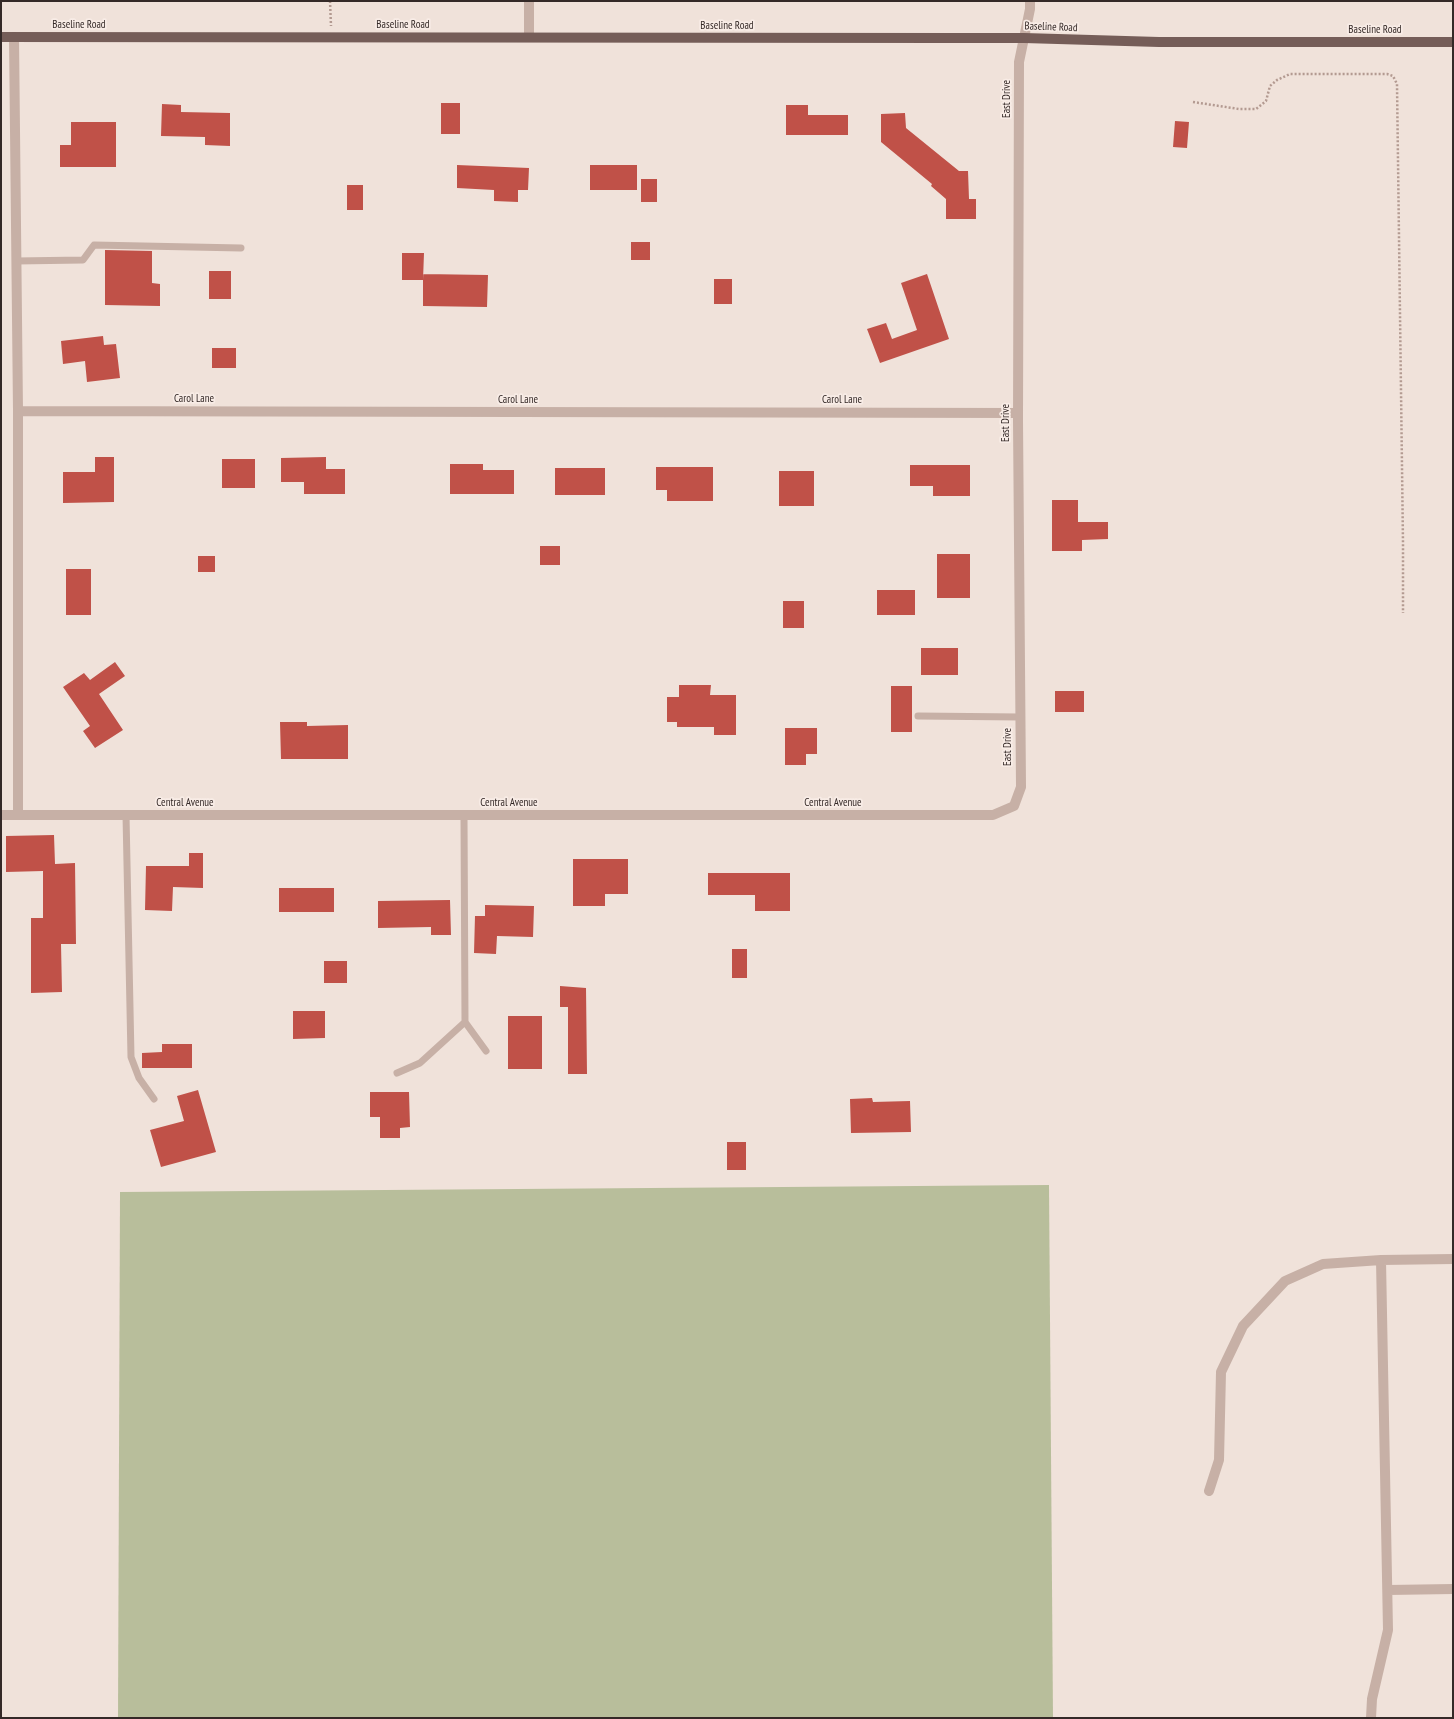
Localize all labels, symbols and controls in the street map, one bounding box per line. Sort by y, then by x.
street label: Baseline Road [52,18,106,32]
street label: Baseline Road [376,18,430,32]
street label: Baseline Road [700,19,754,33]
street label: Baseline Road [1024,19,1078,35]
street label: Baseline Road [1348,23,1402,37]
street label: East Drive [1000,80,1014,118]
street label: Carol Lane [174,392,214,406]
street label: Carol Lane [498,393,538,407]
street label: Carol Lane [822,393,862,407]
street label: East Drive [999,404,1013,442]
street label: East Drive [1001,728,1015,766]
street label: Central Avenue [156,796,214,810]
street label: Central Avenue [480,796,538,810]
street label: Central Avenue [804,796,862,810]

